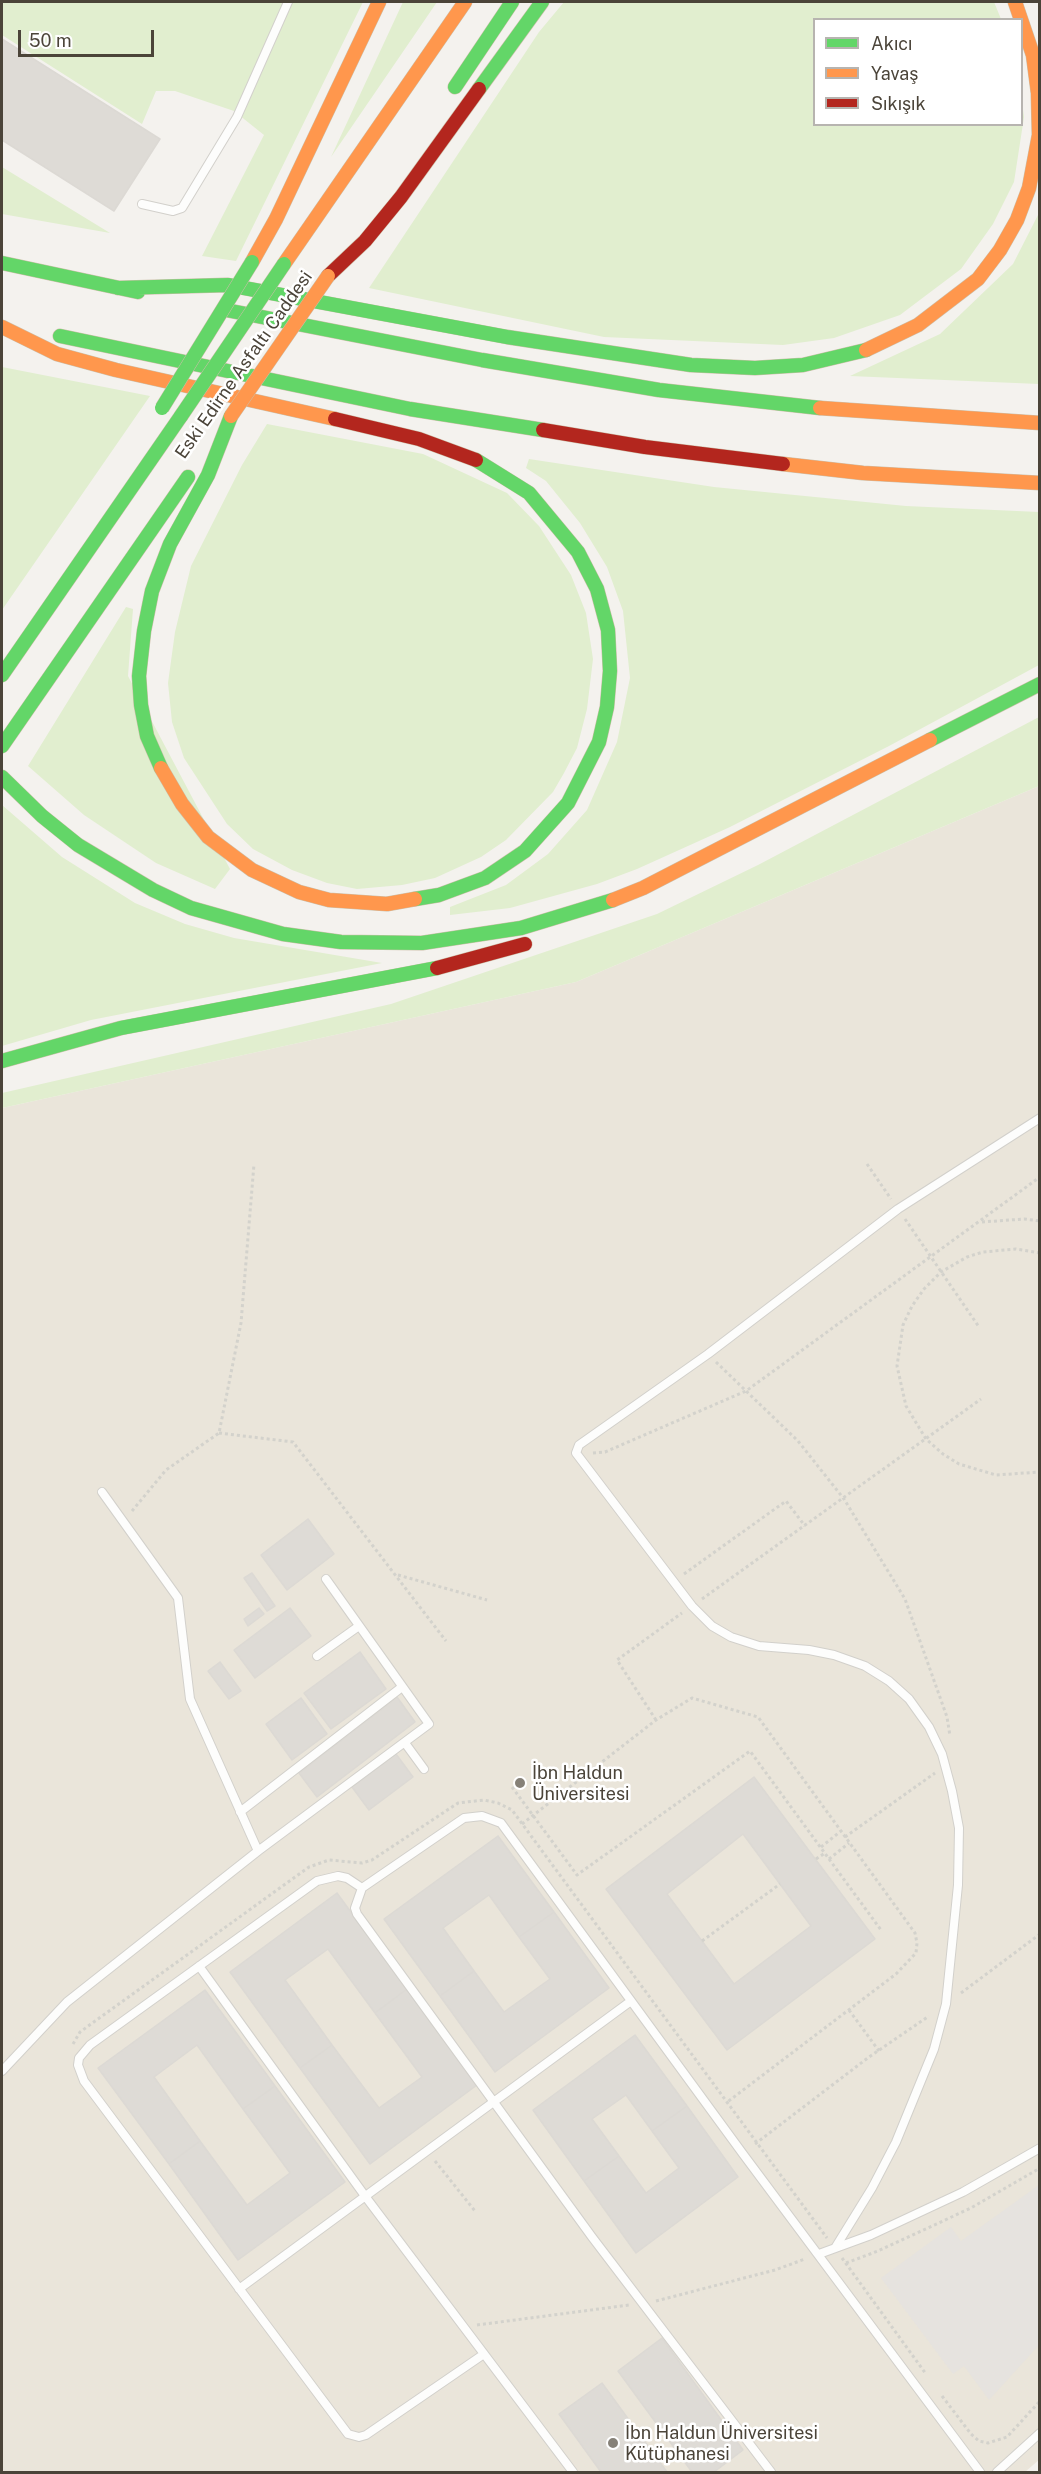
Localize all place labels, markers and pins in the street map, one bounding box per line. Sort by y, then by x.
place label: İbn Haldun Üniversitesi [532,1762,630,1804]
marker: İbn Haldun Üniversitesi [513,1776,527,1790]
place label: İbn Haldun Üniversitesi Kütüphanesi [625,2422,818,2464]
marker: İbn Haldun Üniversitesi Kütüphanesi [606,2436,620,2450]

